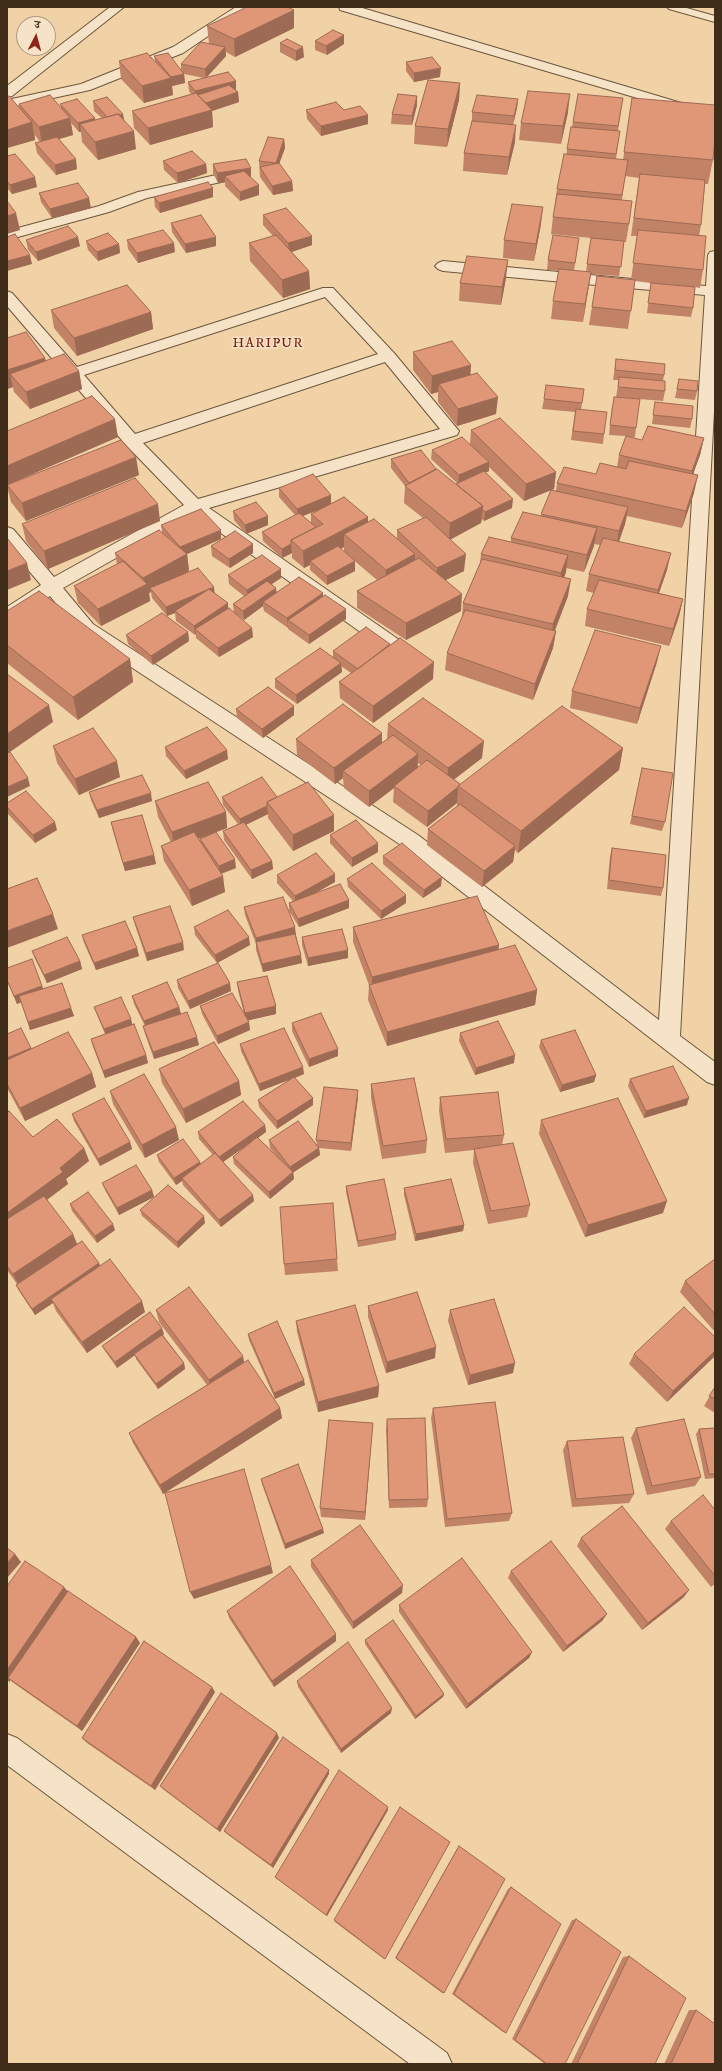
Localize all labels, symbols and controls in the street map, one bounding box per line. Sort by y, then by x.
north arrow [16,16,56,56]
text: उ [34,18,41,32]
district label: HARIPUR [232,336,304,352]

